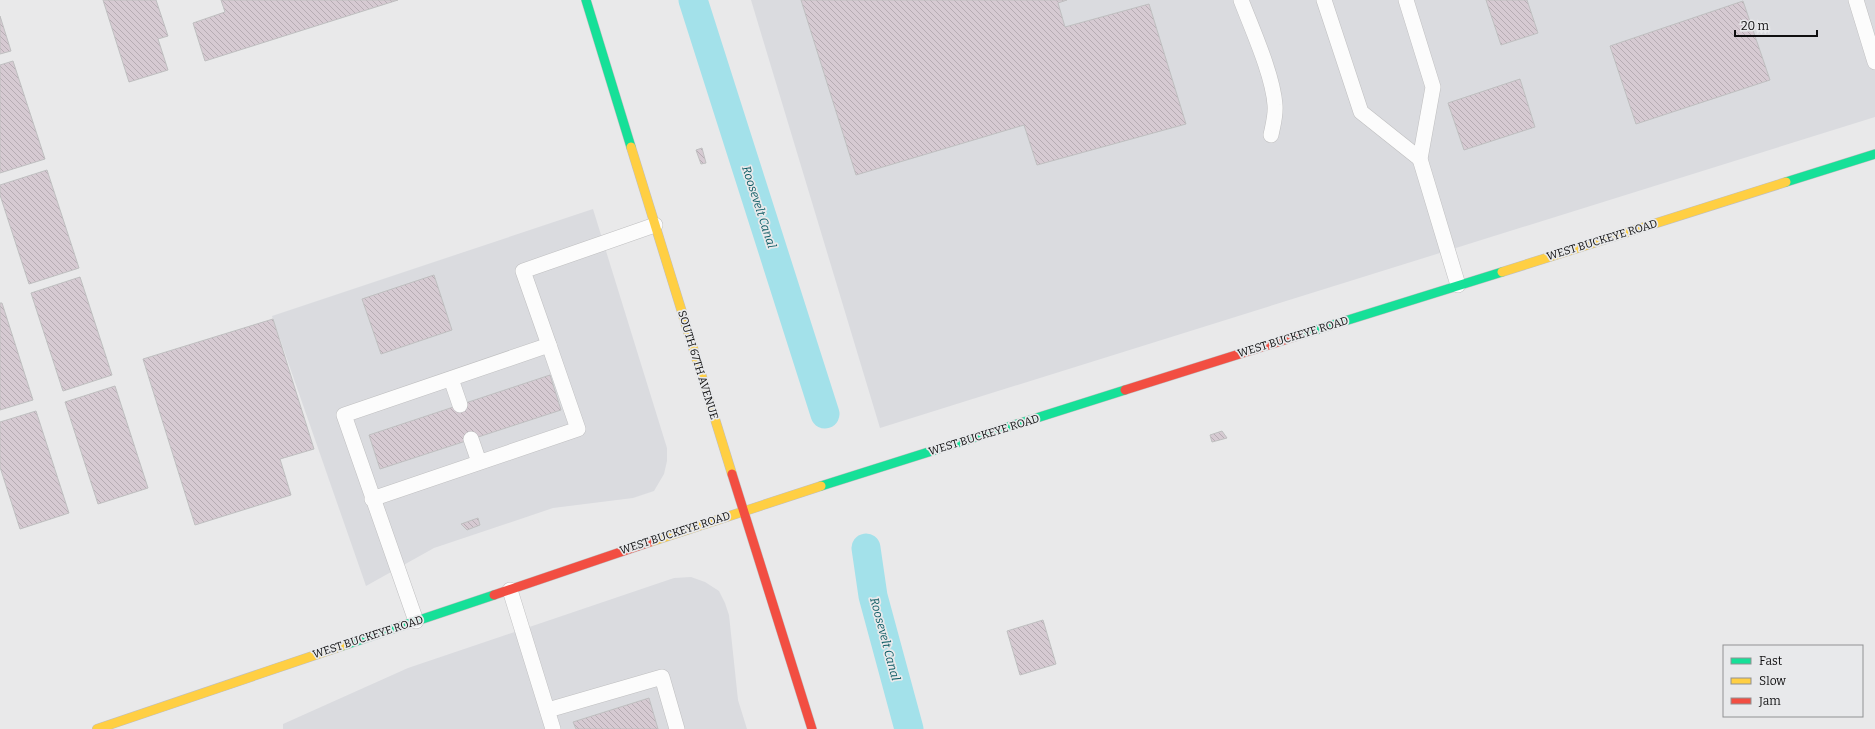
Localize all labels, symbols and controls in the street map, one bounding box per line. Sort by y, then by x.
scale bar [1735,12,1817,38]
text: 20 m [1741,19,1770,33]
water label: Roosevelt Canal [739,164,779,250]
street label: WEST BUCKEYE ROAD [1545,217,1659,263]
street label: SOUTH 67TH AVENUE [675,309,721,421]
street label: WEST BUCKEYE ROAD [1236,314,1350,360]
street label: WEST BUCKEYE ROAD [927,412,1041,458]
street label: WEST BUCKEYE ROAD [618,509,732,557]
water label: Roosevelt Canal [867,596,903,682]
street label: WEST BUCKEYE ROAD [311,613,425,661]
legend [1723,645,1863,717]
text: Fast [1759,654,1783,668]
text: Slow [1759,674,1786,688]
text: Jam [1758,694,1781,708]

